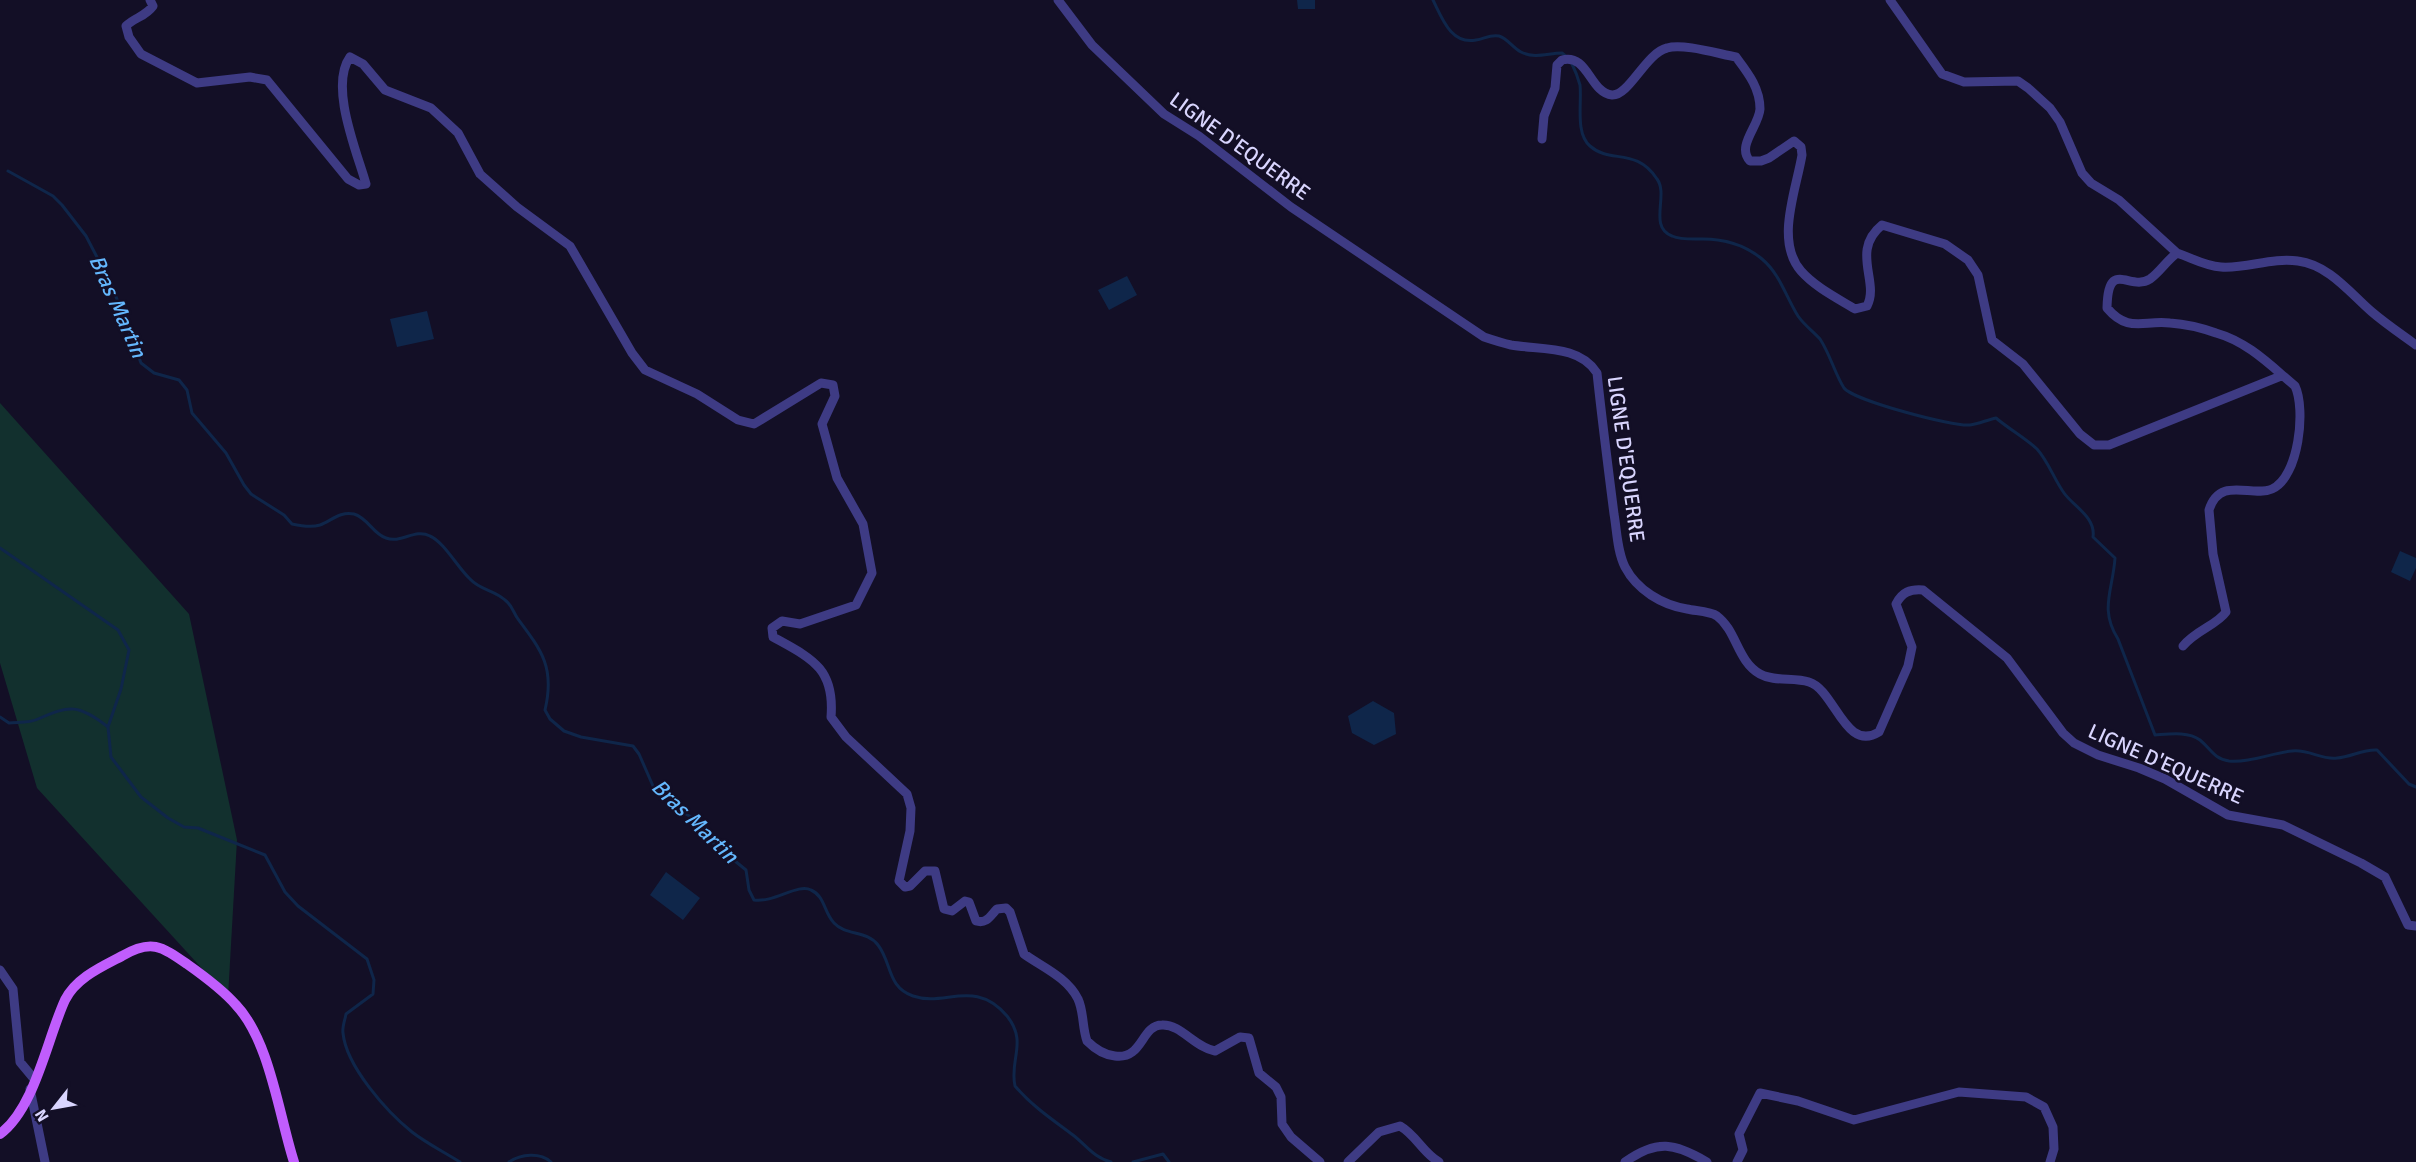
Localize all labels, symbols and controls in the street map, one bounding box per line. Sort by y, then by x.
street label: LIGNE D'EQUERRE [1165,86,1315,206]
water label: Bras Martin [83,250,153,363]
street label: LIGNE D'EQUERRE [1601,374,1651,544]
street label: LIGNE D'EQUERRE [2084,718,2248,810]
water label: Bras Martin [646,773,745,870]
north arrow [24,1078,84,1138]
text: N [31,1105,53,1125]

